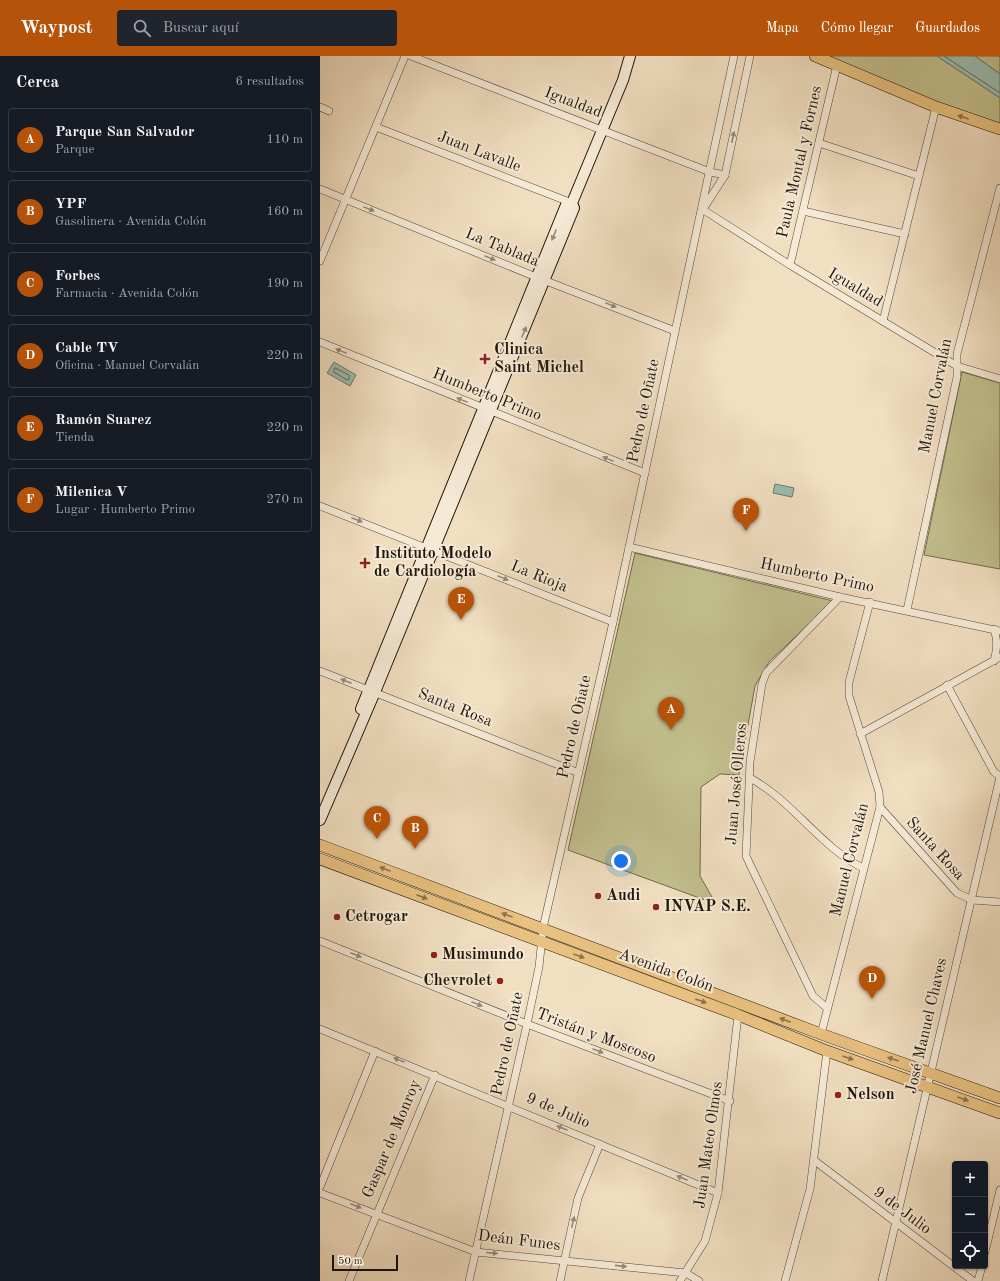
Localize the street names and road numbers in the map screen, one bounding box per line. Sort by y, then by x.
street label: Paula Montal y Fornes [775,84,825,240]
street label: Igualdad [542,85,604,121]
street label: Juan Lavalle [435,129,523,175]
street label: La Tablada [463,226,541,270]
street label: Igualdad [825,266,885,310]
street label: Manuel Corvalán [917,337,955,455]
street label: Pedro de Oñate [625,358,663,464]
street label: Humberto Primo [430,366,544,424]
street label: Humberto Primo [758,556,876,596]
street label: La Rioja [508,558,570,596]
street label: Pedro de Oñate [555,674,595,780]
street label: Santa Rosa [416,686,495,730]
street label: Juan José Olleros [724,722,750,846]
street label: Manuel Corvalán [828,801,872,919]
street label: Santa Rosa [903,814,967,884]
street label: Avenida Colón [616,946,716,996]
street label: José Manuel Chaves [904,957,950,1095]
street label: Pedro de Oñate [489,991,527,1097]
street label: Tristán y Moscoso [534,1006,658,1066]
street label: Gaspar de Monroy [360,1077,424,1200]
street label: Juan Mateo Olmos [692,1080,726,1209]
street label: 9 de Julio [524,1090,592,1132]
street label: 9 de Julio [870,1184,934,1238]
street label: Deán Funes [477,1228,561,1254]

